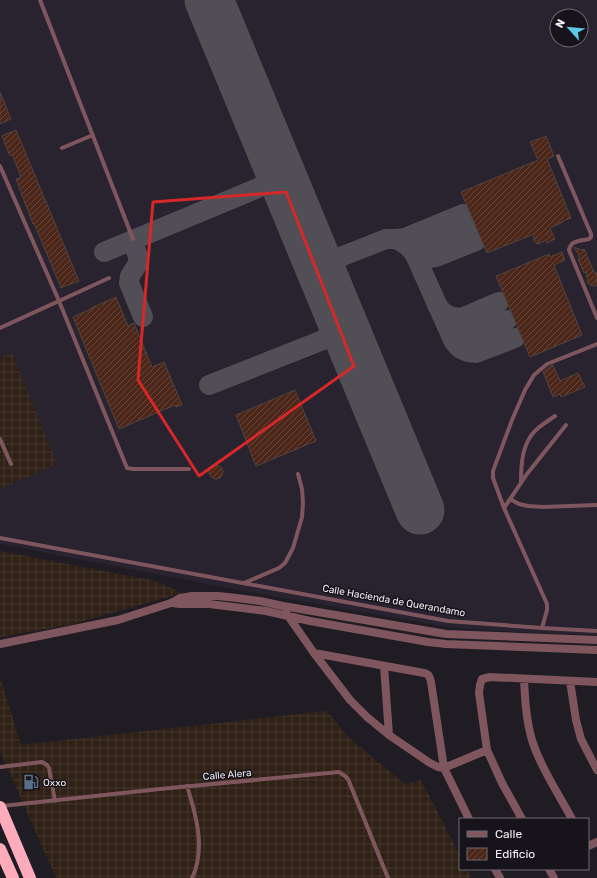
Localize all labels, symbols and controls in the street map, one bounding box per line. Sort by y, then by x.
north arrow [549,8,589,48]
text: N [553,17,568,30]
street label: Calle Hacienda de Querandamo [321,582,467,620]
street label: Calle Alera [202,767,252,783]
fuel station icon: Oxxo [22,773,40,791]
place label: Oxxo [43,777,66,789]
legend [459,818,589,870]
text: Calle [495,827,522,841]
text: Edificio [495,847,535,861]

